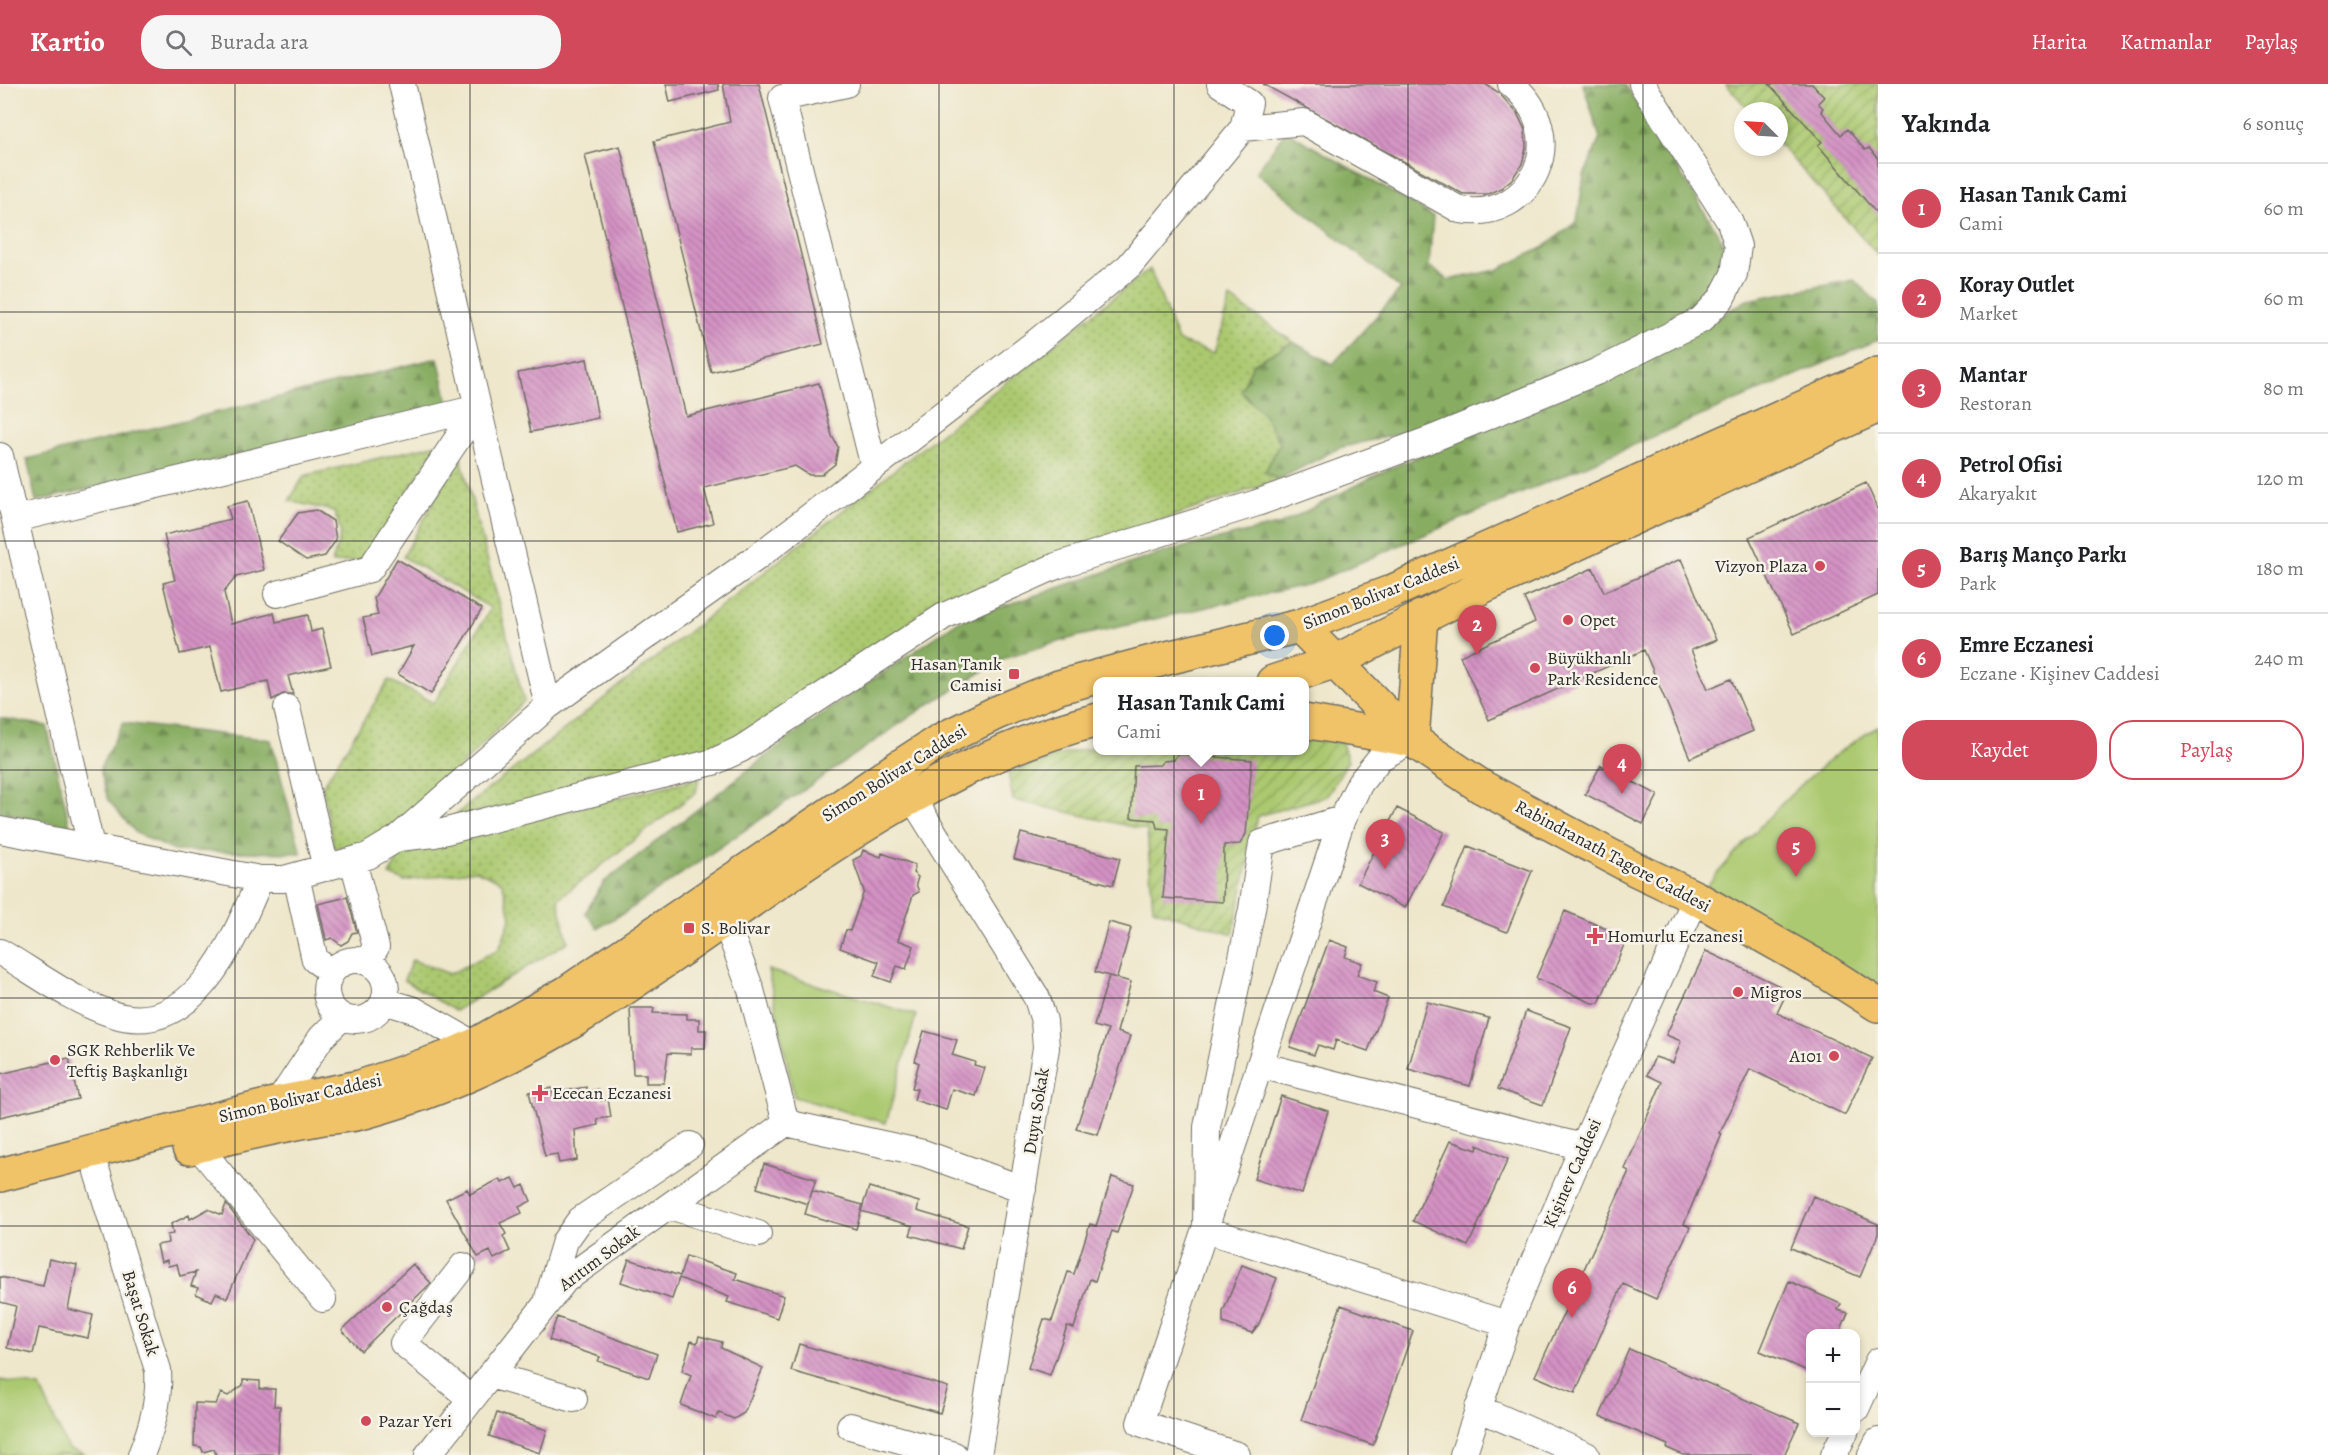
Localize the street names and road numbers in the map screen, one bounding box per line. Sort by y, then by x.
street label: Simon Bolivar Caddesi [1299,551,1463,635]
street label: Simon Bolivar Caddesi [817,719,971,827]
street label: Rabindranath Tagore Caddesi [1511,794,1715,918]
street label: Duyu Sokak [1017,1066,1055,1156]
street label: Simon Bolivar Caddesi [216,1068,384,1128]
street label: Kişinev Caddesi [1537,1114,1607,1232]
street label: Arıtım Sokak [553,1220,644,1297]
street label: Başat Sokak [117,1267,165,1359]

